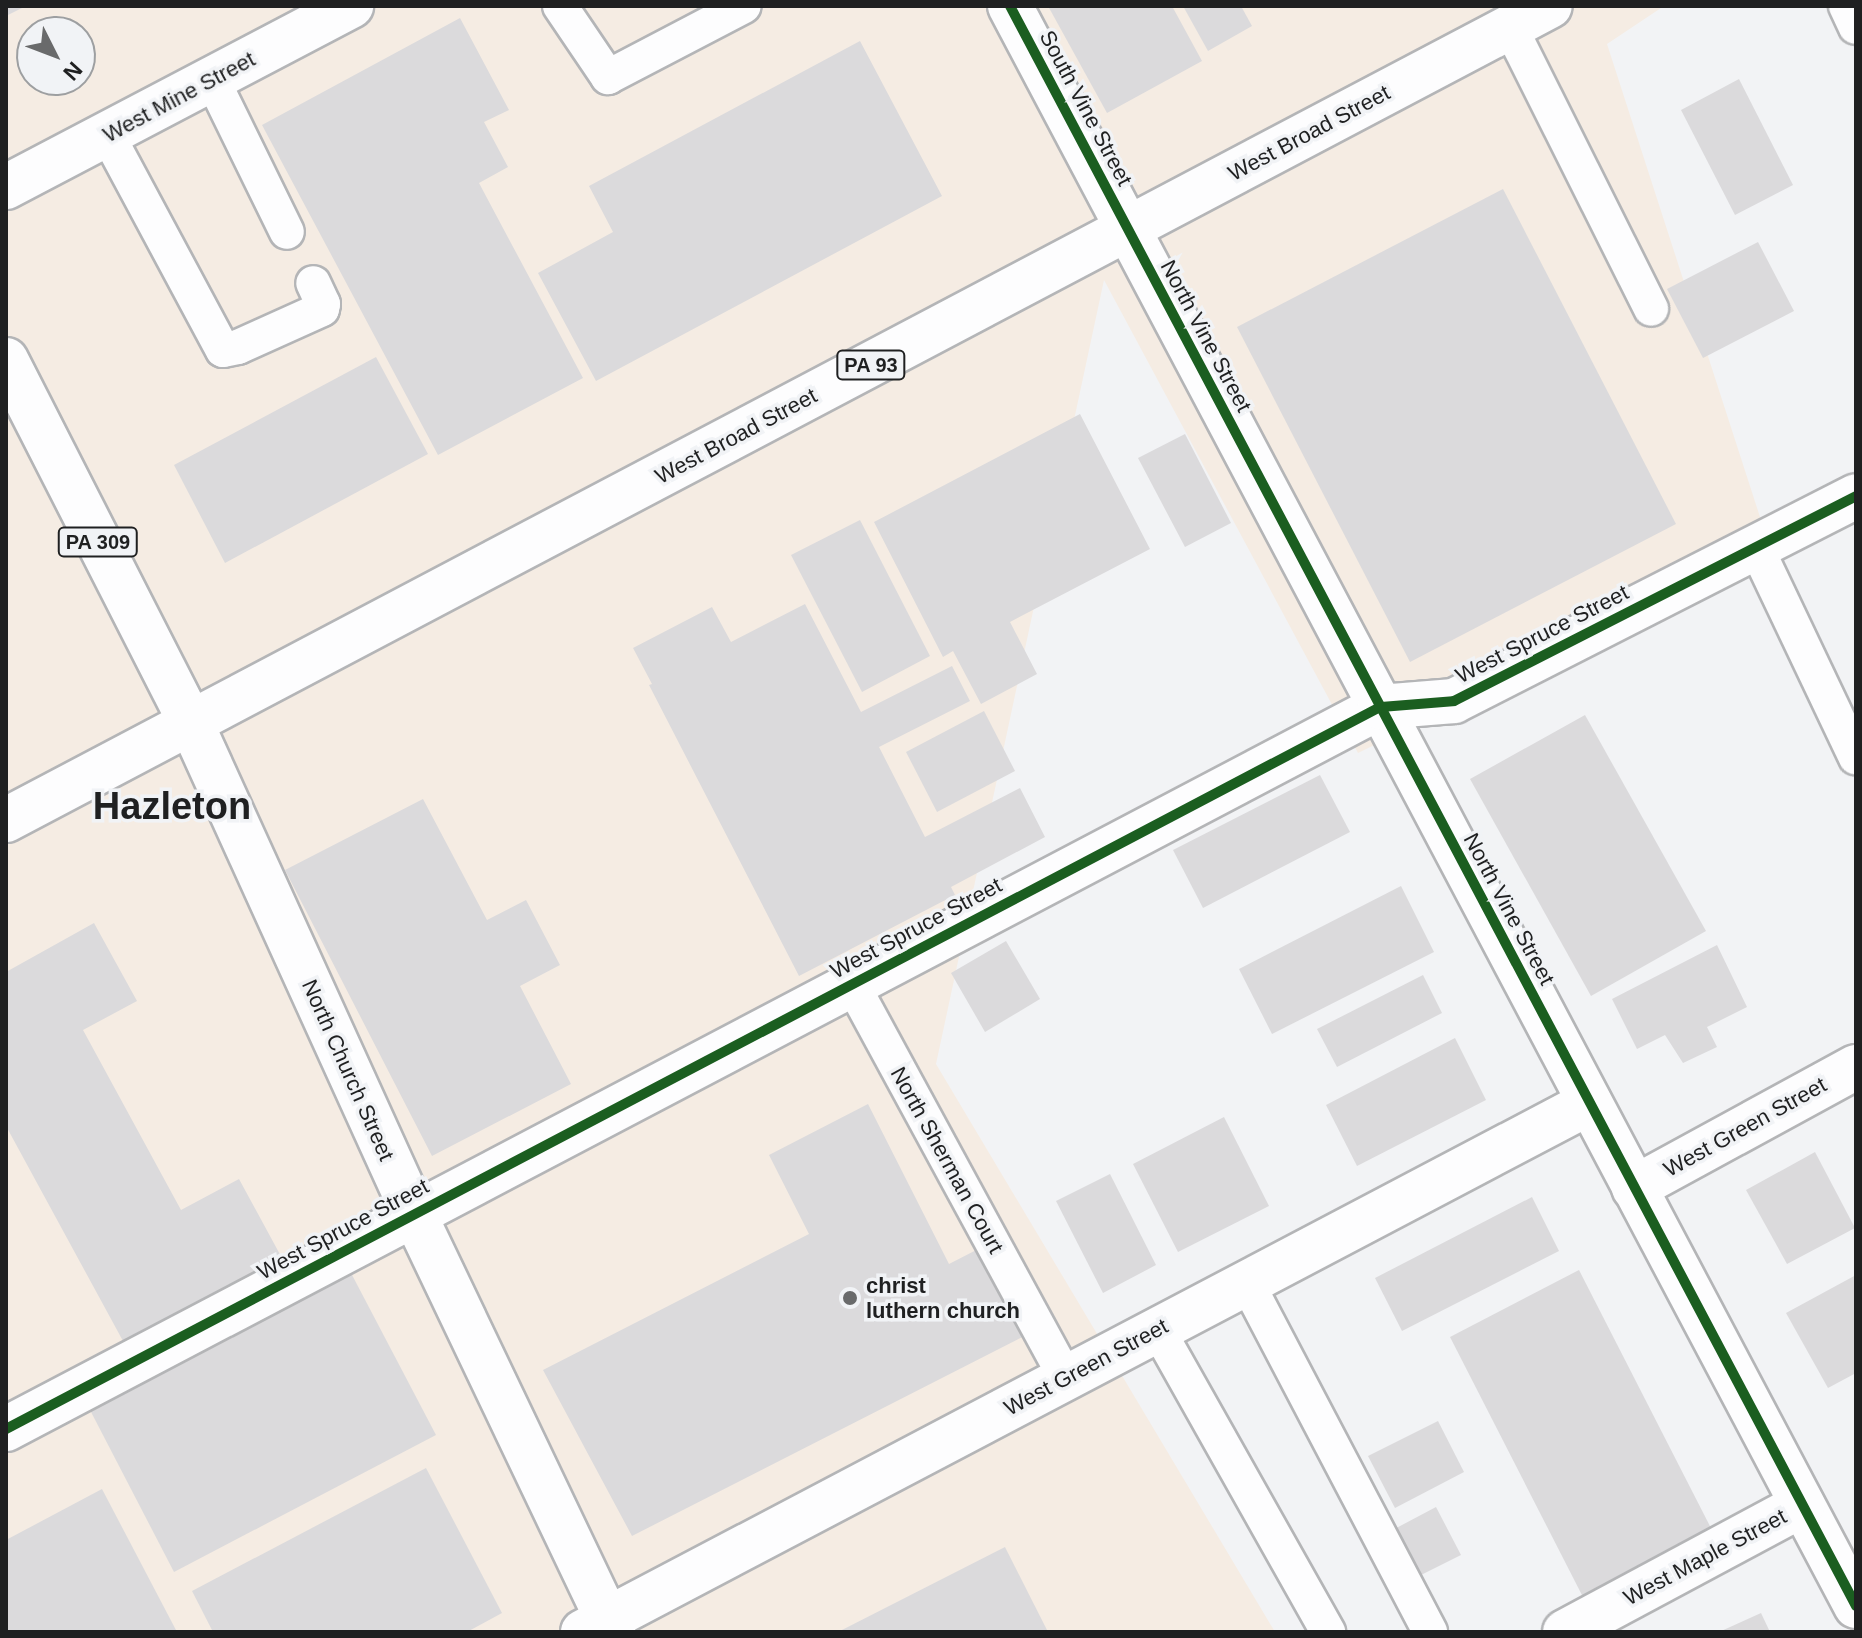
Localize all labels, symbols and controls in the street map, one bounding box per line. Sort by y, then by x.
north arrow [16,16,96,96]
street label: South Vine Street [1034,26,1138,190]
street label: West Mine Street [98,46,260,148]
text: N [58,57,87,85]
street label: West Broad Street [1224,79,1394,187]
street label: North Vine Street [1155,255,1257,417]
road number: PA 93 [835,349,907,381]
street label: West Broad Street [651,382,821,490]
road number: PA 309 [56,526,140,558]
street label: West Spruce Street [1451,579,1633,689]
district label: Hazleton [93,784,251,830]
street label: North Vine Street [1458,828,1560,990]
street label: West Spruce Street [826,872,1006,984]
street label: North Church Street [296,975,400,1165]
street label: North Sherman Court [885,1062,1009,1258]
street label: West Green Street [1659,1071,1831,1183]
street label: West Spruce Street [253,1173,433,1285]
place label: christ luthern church [866,1272,1020,1324]
marker: christ luthern church [841,1289,859,1307]
street label: West Green Street [1000,1313,1172,1421]
street label: West Maple Street [1619,1503,1791,1611]

